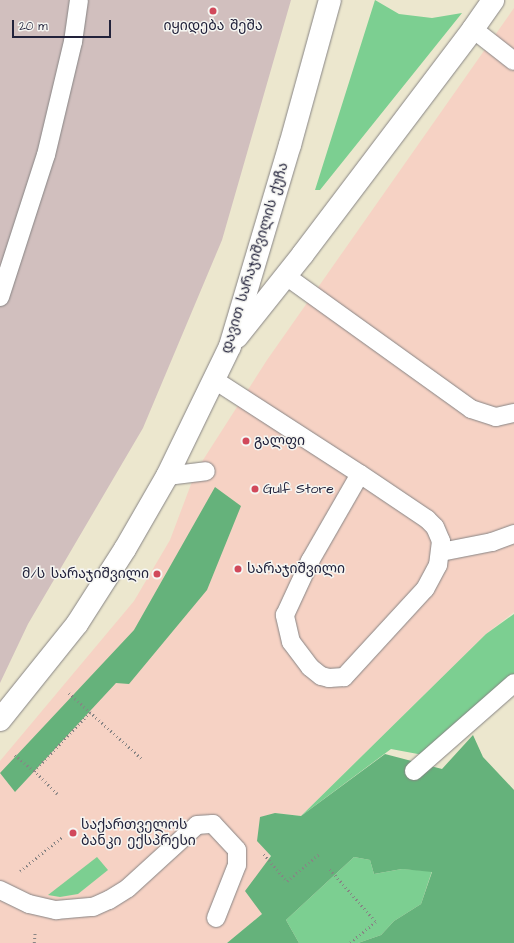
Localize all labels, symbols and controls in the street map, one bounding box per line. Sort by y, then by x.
marker: იყიდება შეშა [208,6,218,16]
scale bar [14,12,113,38]
text: 20 m [19,18,48,35]
place label: იყიდება შეშა [163,18,263,34]
street label: დავით სარაჯიშვილის ქუჩა [218,161,292,355]
place label: გალფი [254,433,305,449]
marker: გალფი [241,436,251,446]
place label: Gulf Store [263,481,334,497]
marker: Gulf Store [250,484,260,494]
place label: სარაჯიშვილი [247,561,345,577]
marker: სარაჯიშვილი [232,563,244,575]
place label: მ/ს სარაჯიშვილი [22,566,149,582]
marker: მ/ს სარაჯიშვილი [152,569,162,579]
place label: საქართველოს ბანკი ექსპრესი [81,817,196,850]
marker: საქართველოს ბანკი ექსპრესი [68,828,78,838]

